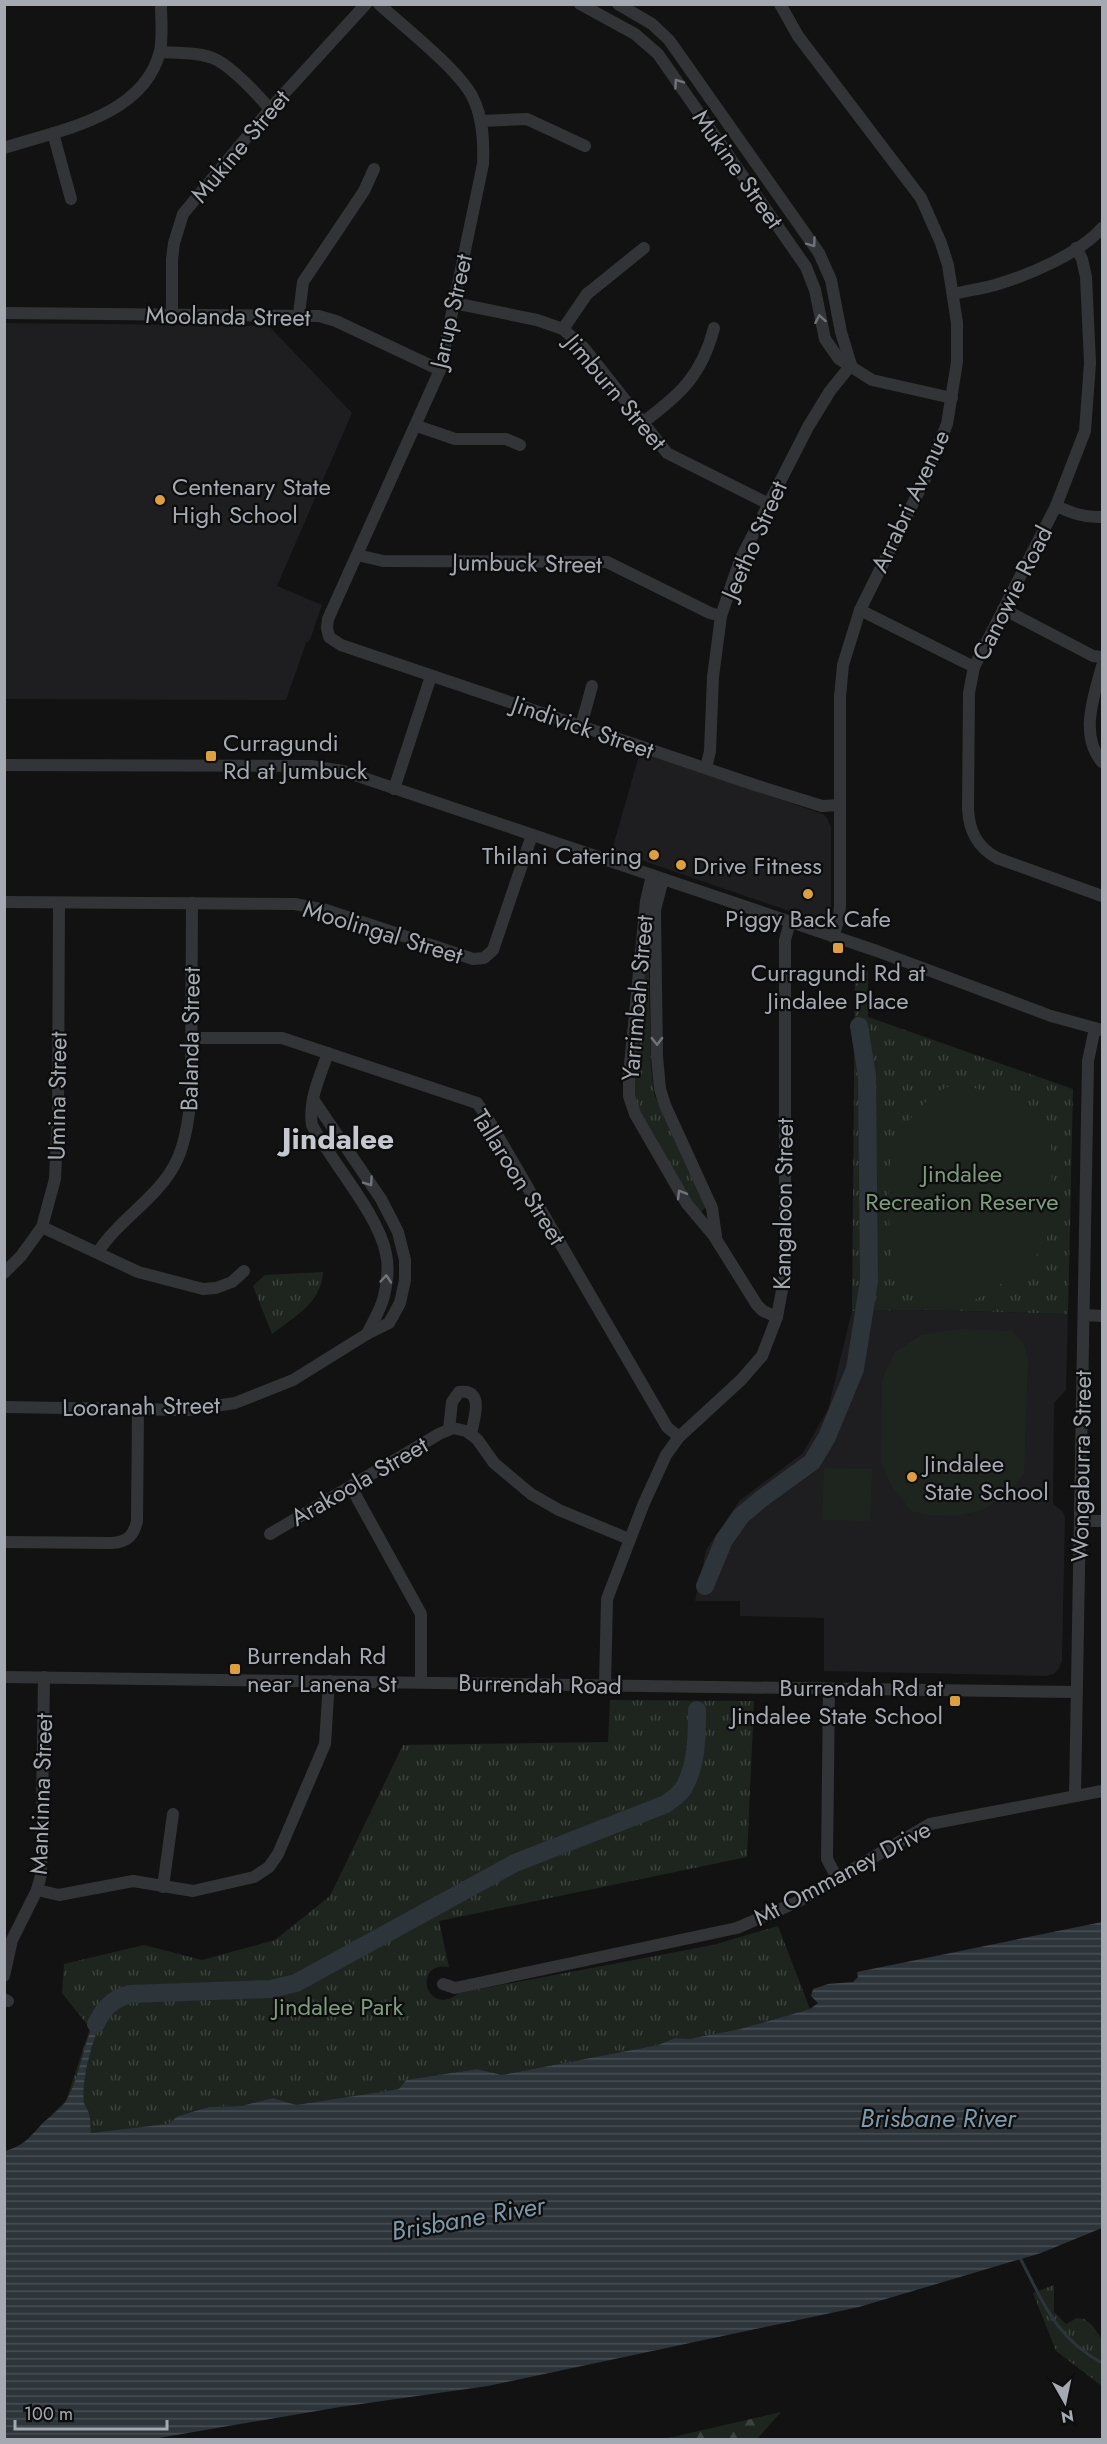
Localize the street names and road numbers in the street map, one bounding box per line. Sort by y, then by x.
street label: Mukine Street [182,82,298,210]
street label: Mukine Street [684,102,792,236]
street label: Jarup Street [420,250,481,375]
street label: Moolanda Street [145,297,311,335]
street label: Jimburn Street [555,324,675,458]
street label: Arrabri Avenue [862,424,958,578]
street label: Jeetho Street [711,475,796,608]
street label: Canowie Road [963,519,1061,667]
street label: Jumbuck Street [449,544,602,582]
street label: Jindivick Street [505,685,659,768]
street label: Moolingal Street [299,891,467,973]
street label: Yarrimbah Street [612,913,662,1082]
street label: Balanda Street [171,966,209,1111]
street label: Umina Street [38,1031,76,1161]
street label: Tallaroon Street [463,1102,575,1252]
street label: Kangaloon Street [764,1118,802,1290]
street label: Wongaburra Street [1062,1370,1100,1562]
street label: Looranah Street [62,1387,221,1425]
street label: Arakoola Street [284,1427,434,1535]
street label: Burrendah Road [458,1665,622,1703]
street label: Mankinna Street [21,1712,61,1875]
street label: Mt Ommaney Drive [747,1812,937,1934]

